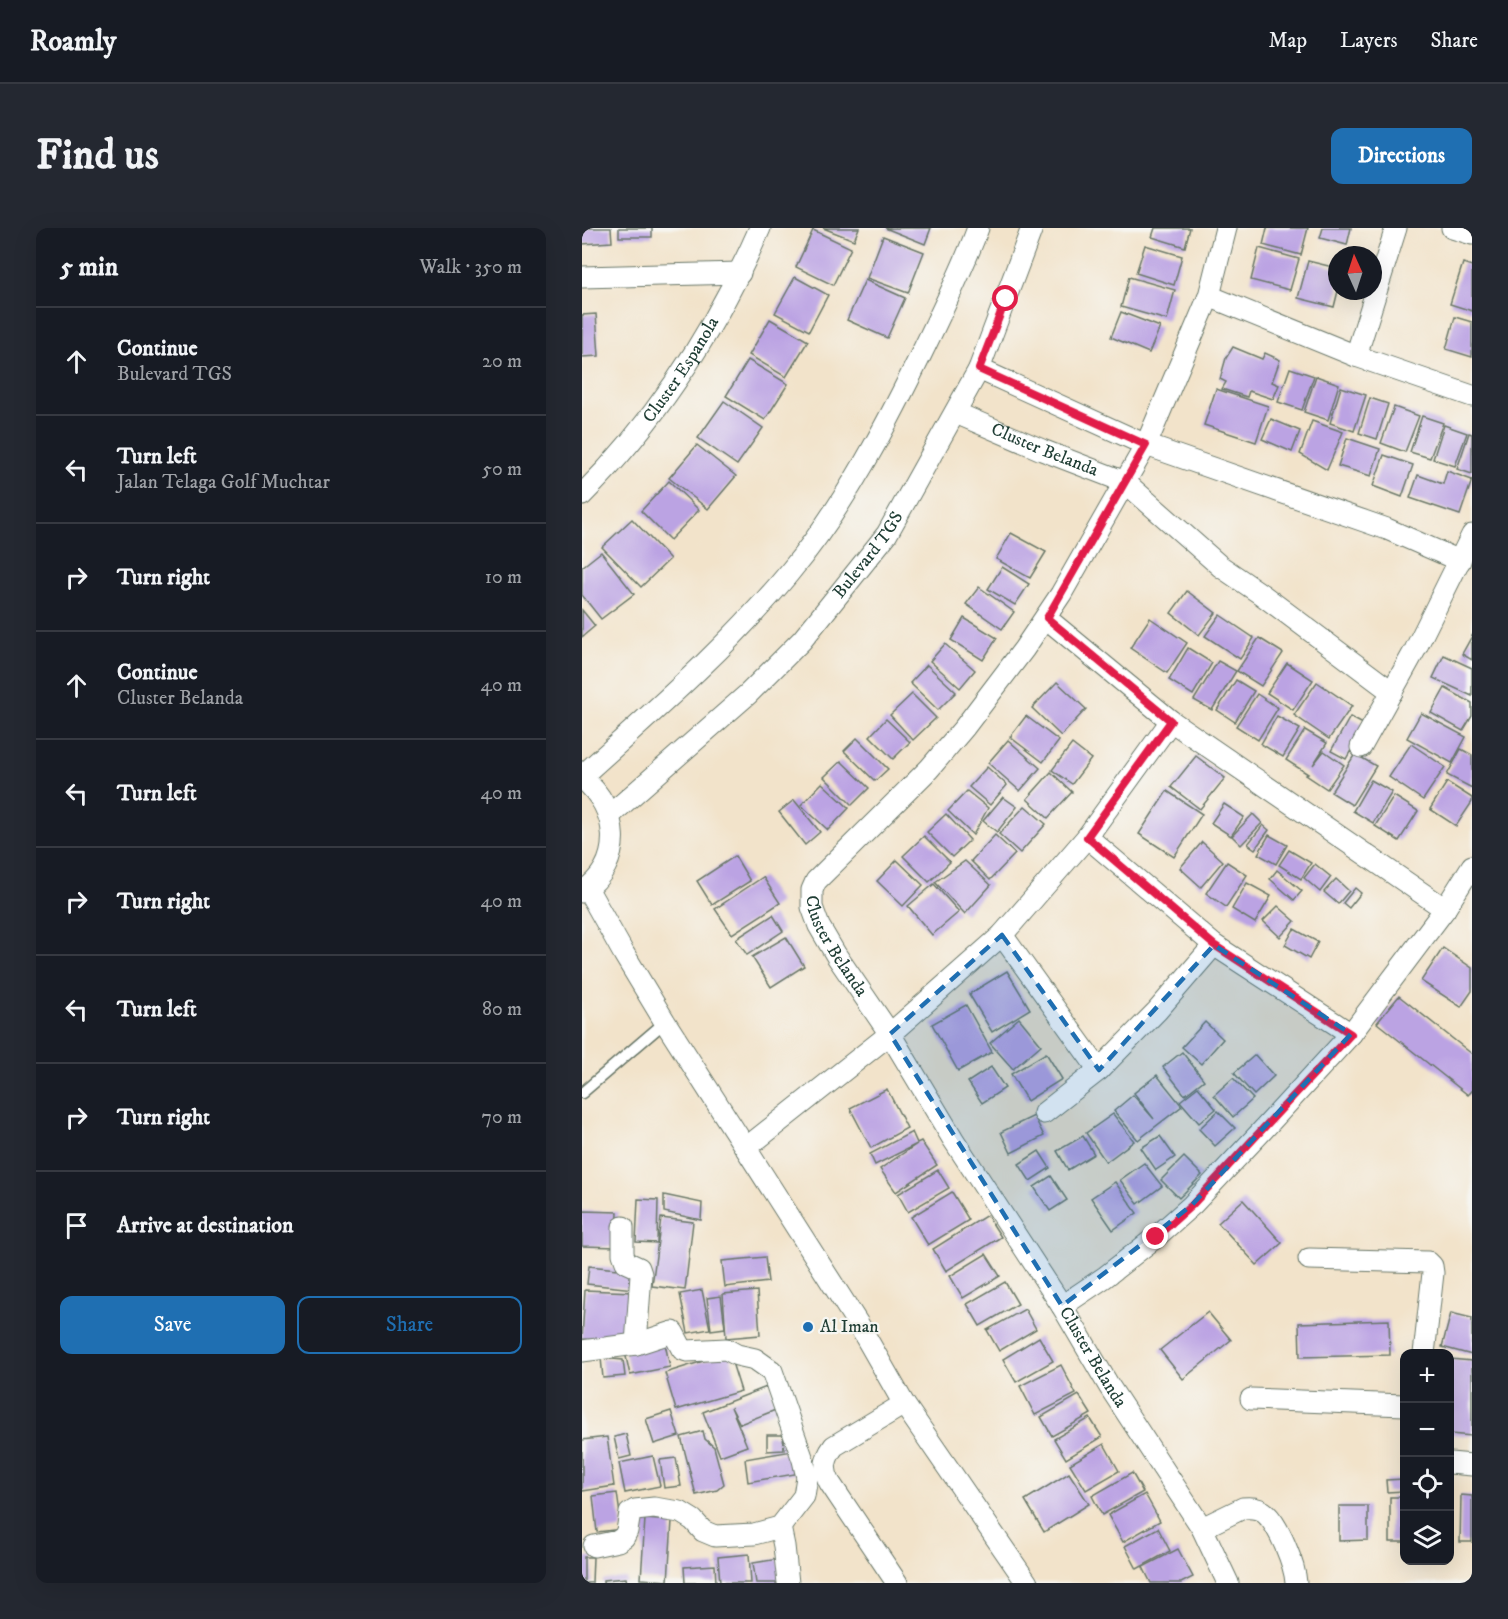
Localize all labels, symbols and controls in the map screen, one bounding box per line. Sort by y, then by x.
text: Roamly [30,24,116,59]
text: Map [1268,28,1307,54]
text: Layers [1340,28,1398,54]
text: Share [1431,28,1478,54]
button: Directions [1331,128,1472,184]
text: Find us [36,130,159,182]
north arrow [1328,246,1382,300]
text: 5 min [60,251,118,284]
text: Walk · 350 m [420,255,522,280]
route start [992,285,1018,311]
street label: Cluster Espanola [638,313,724,427]
text: Continue [117,335,198,362]
icon: ahead [60,345,93,378]
text: 20 m [482,349,522,374]
text: Bulevard TGS [117,362,232,387]
street label: Cluster Belanda [988,418,1102,482]
text: Turn left [117,443,197,470]
icon: left [60,453,93,486]
text: 50 m [482,457,522,482]
text: Jalan Telaga Golf Muchtar [117,470,330,495]
street label: Bulevard TGS [829,508,908,603]
icon: right [60,561,93,594]
text: Turn right [117,564,210,591]
text: 10 m [485,565,522,590]
text: Continue [117,659,198,686]
icon: ahead [60,669,93,702]
text: 40 m [480,673,522,698]
text: Cluster Belanda [117,686,243,711]
icon: left [60,777,93,810]
text: Turn left [117,780,197,807]
text: 40 m [480,781,522,806]
icon: right [60,885,93,918]
text: Turn right [117,888,210,915]
text: 40 m [480,889,522,914]
street label: Cluster Belanda [801,895,873,1001]
icon: left [60,993,93,1026]
text: Turn left [117,996,197,1023]
text: 80 m [482,997,522,1022]
icon: right [60,1101,93,1134]
text: Turn right [117,1104,210,1131]
text: 70 m [481,1105,522,1130]
icon: arrive [60,1209,93,1242]
text: Arrive at destination [117,1212,294,1239]
route end [1142,1223,1168,1249]
button: Save [60,1296,285,1354]
button: Share [297,1296,522,1354]
street label: Cluster Belanda [1054,1303,1131,1412]
place label: Al Iman [820,1316,879,1338]
marker: Al Iman [801,1320,815,1334]
map controls [1400,1349,1454,1565]
button: + [1400,1349,1454,1403]
button: − [1400,1403,1454,1457]
button: locate [1400,1457,1454,1511]
button: layers [1400,1511,1454,1565]

